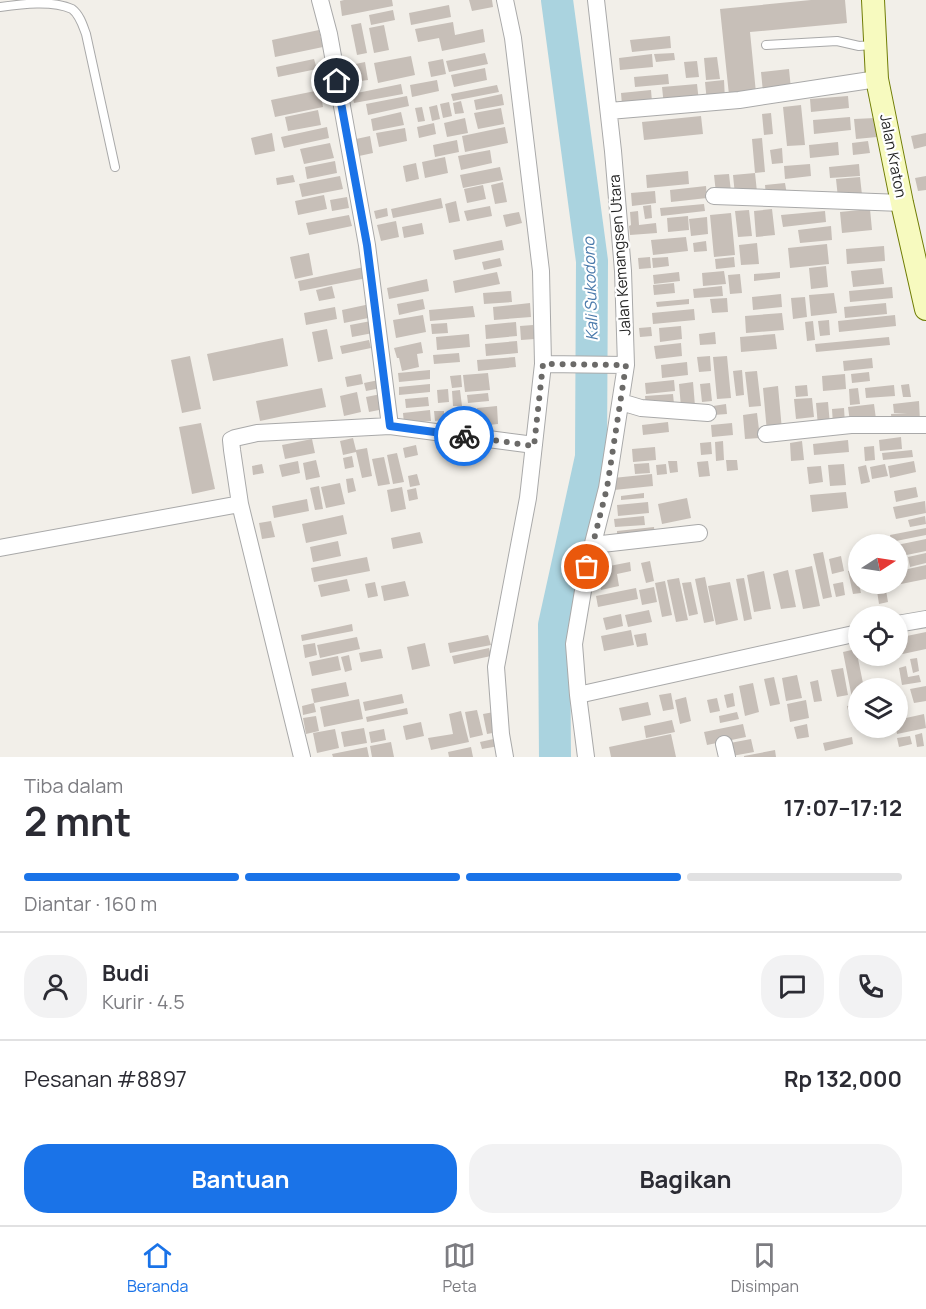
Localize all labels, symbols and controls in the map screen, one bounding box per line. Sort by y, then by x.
pin [311,55,362,106]
icon: home [320,64,353,97]
street label: Jalan Kraton [875,112,912,200]
street label: Jalan Kemangsen Utara [603,174,636,336]
water label: Kali Sukodono [577,235,603,341]
courier [434,406,494,466]
icon: bike [448,420,481,453]
north arrow [848,534,908,594]
map controls [848,534,908,738]
pin [561,541,612,592]
icon: bag [570,550,603,583]
button: locate [848,606,908,666]
button: layers [848,678,908,738]
text: Tiba dalam [24,772,123,799]
text: 17:07–17:12 [784,793,902,823]
text: 2 mnt [24,794,131,848]
text: Diantar · 160 m [24,890,157,917]
button: person [24,955,87,1018]
button: chat [761,955,824,1018]
button: phone [839,955,902,1018]
text: Budi [102,958,149,988]
text: Kurir · 4.5 [102,988,185,1015]
text: Pesanan #8897 [24,1064,187,1094]
text: Rp 132,000 [784,1064,902,1094]
button: Bantuan [24,1144,457,1213]
button: Bagikan [469,1144,902,1213]
tab: Beranda [127,1239,188,1297]
tab: Peta [442,1239,477,1297]
tab: Disimpan [731,1239,799,1297]

